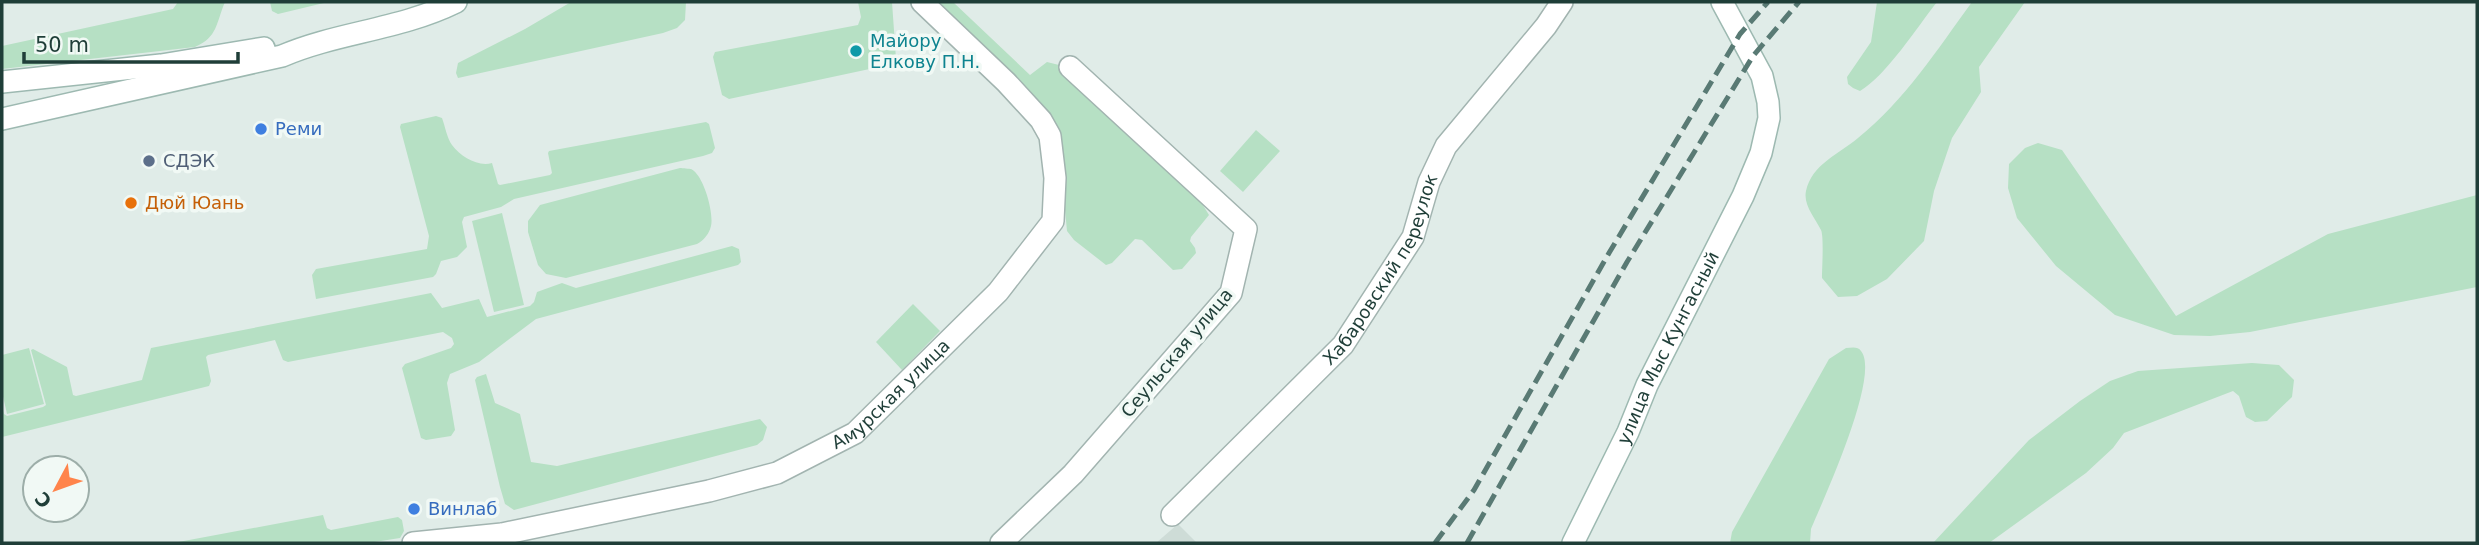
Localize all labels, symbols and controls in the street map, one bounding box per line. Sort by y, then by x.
scale bar [24,21,238,65]
place label: Майору Елкову П.Н. [870,30,980,72]
text: 50 m [35,33,89,57]
marker: Майору Елкову П.Н. [848,43,864,59]
place label: Реми [275,118,322,139]
marker: Реми [253,121,269,137]
place label: СДЭК [163,150,215,171]
marker: СДЭК [141,153,157,169]
street label: Хабаровский переулок [1318,170,1441,369]
place label: Дюй Юань [145,192,244,213]
marker: Дюй Юань [123,195,139,211]
street label: улица Мыс Кунгасный [1613,248,1723,448]
street label: Сеульская улица [1117,284,1237,421]
street label: Амурская улица [828,335,954,453]
north arrow [21,454,91,524]
text: С [30,488,56,513]
place label: Винлаб [428,498,497,519]
marker: Винлаб [406,501,422,517]

